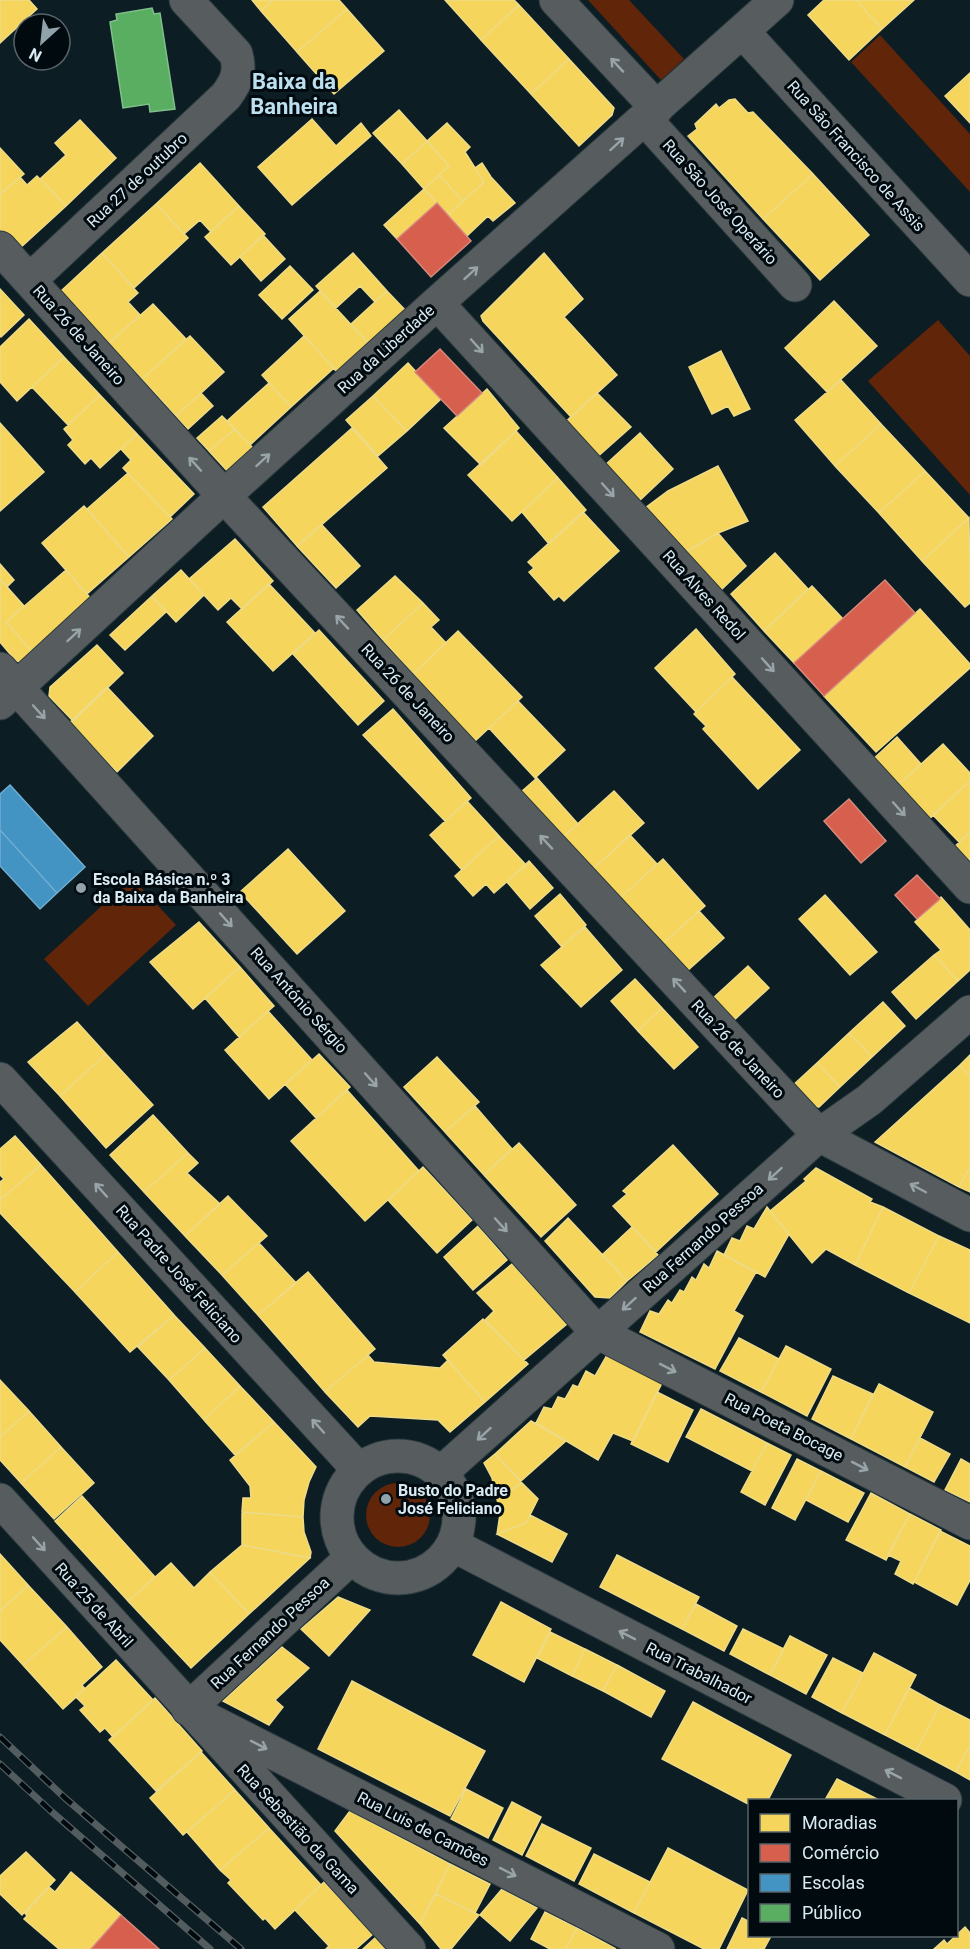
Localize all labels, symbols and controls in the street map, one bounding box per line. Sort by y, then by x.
north arrow [12,12,72,72]
text: N [26,44,45,66]
one-way arrow [610,58,624,73]
district label: Baixa da Banheira [250,69,338,119]
street label: Rua São Francisco de Assis [783,77,929,235]
street label: Rua 27 de outubro [83,129,191,231]
street label: Rua São José Operário [659,135,781,269]
one-way arrow [609,137,624,151]
one-way arrow [463,266,478,280]
street label: Rua 26 de Janeiro [29,281,129,389]
street label: Rua da Liberdade [334,301,438,397]
one-way arrow [470,338,484,353]
one-way arrow [256,453,271,467]
one-way arrow [188,457,202,472]
one-way arrow [601,482,615,497]
street label: Rua Alves Redol [659,546,749,644]
one-way arrow [334,615,349,630]
one-way arrow [66,628,81,642]
street label: Rua 26 de Janeiro [357,640,459,746]
one-way arrow [761,658,775,673]
one-way arrow [32,704,46,719]
one-way arrow [892,802,906,817]
one-way arrow [539,835,553,850]
place label: Escola Básica n.º 3 da Baixa da Banheira [93,870,244,907]
marker: Escola Básica n.º 3 da Baixa da Banheira [74,881,88,895]
one-way arrow [219,912,233,927]
street label: Rua António Sérgio [246,943,352,1057]
one-way arrow [672,978,686,993]
street label: Rua 26 de Janeiro [687,996,789,1102]
one-way arrow [363,1072,377,1087]
one-way arrow [768,1167,783,1181]
street label: Rua Fernando Pessoa [639,1179,767,1297]
one-way arrow [909,1181,927,1193]
one-way arrow [94,1182,109,1197]
street label: Rua Padre José Feliciano [112,1201,246,1347]
one-way arrow [494,1217,508,1232]
one-way arrow [622,1297,637,1311]
one-way arrow [659,1362,676,1374]
street label: Rua Poeta Bocage [722,1389,846,1465]
one-way arrow [311,1419,325,1434]
one-way arrow [477,1427,492,1441]
one-way arrow [851,1461,869,1473]
place label: Busto do Padre José Feliciano [398,1481,508,1518]
marker: Busto do Padre José Feliciano [379,1492,393,1506]
one-way arrow [32,1536,46,1551]
street label: Rua 25 de Abril [51,1559,137,1651]
street label: Rua Fernando Pessoa [207,1573,333,1693]
one-way arrow [619,1629,636,1641]
street label: Rua Trabalhador [643,1638,756,1708]
one-way arrow [250,1740,268,1752]
street label: Rua Sebastião da Gama [233,1760,363,1898]
one-way arrow [884,1767,902,1779]
street label: Rua Luis de Camões [354,1788,492,1870]
legend [748,1799,958,1937]
text: Moradias [802,1812,877,1833]
text: Comércio [802,1842,879,1863]
one-way arrow [498,1867,516,1878]
text: Escolas [802,1872,865,1893]
text: Público [802,1902,862,1923]

